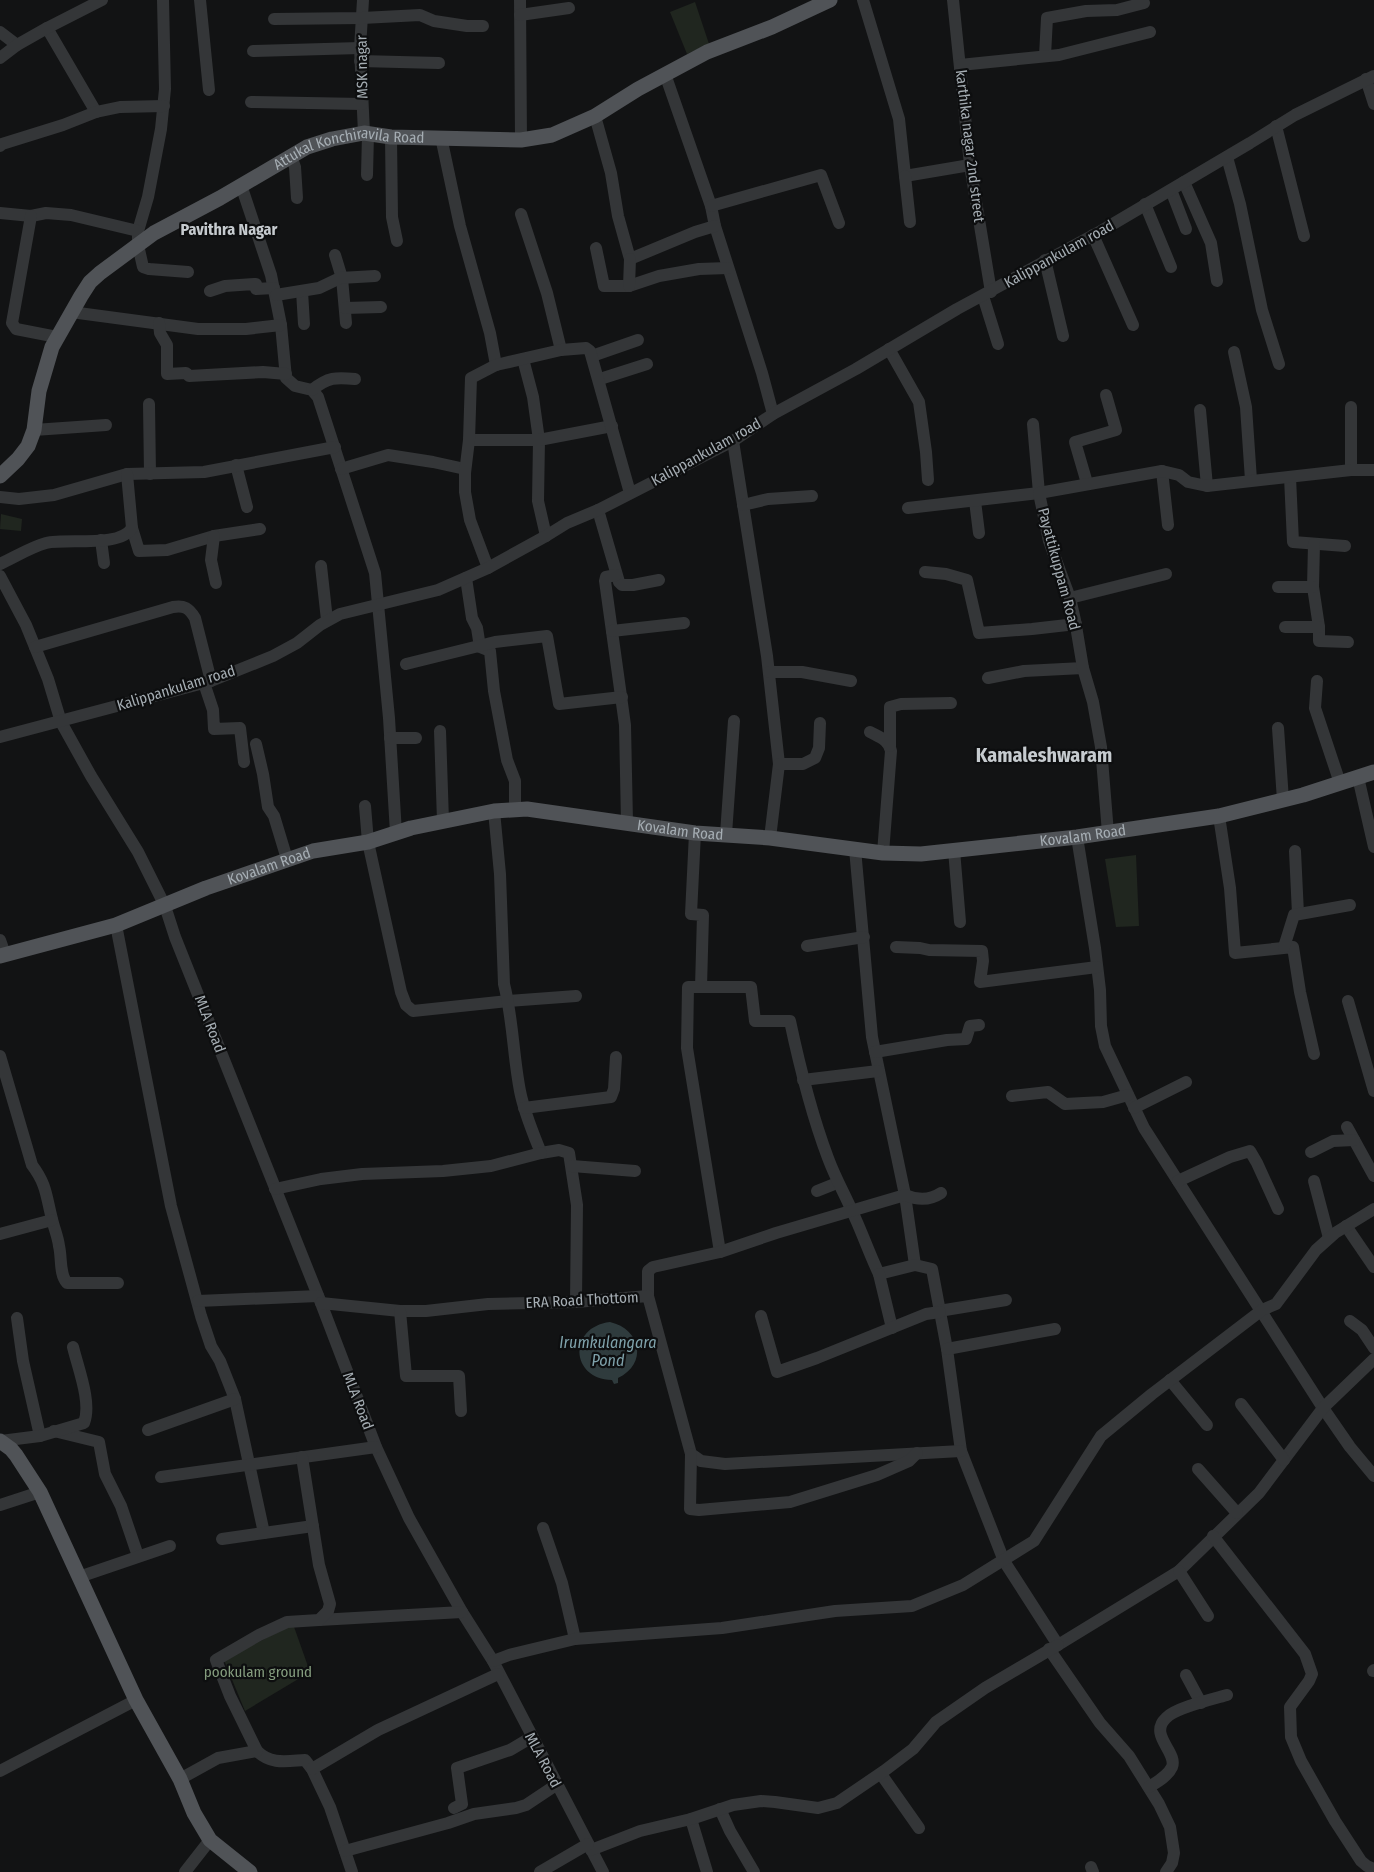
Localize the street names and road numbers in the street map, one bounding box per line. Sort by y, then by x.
street label: MSK nagar [352,34,372,99]
street label: karthika nagar 2nd street [952,69,988,223]
street label: Attukal Konchiravila Road [270,124,425,174]
street label: Kalippankulam road [1001,216,1117,292]
street label: Kalippankulam road [648,414,764,490]
street label: Payattikuppam Road [1034,506,1084,632]
street label: Kalippankulam road [115,661,237,715]
street label: Kovalam Road [636,816,724,844]
street label: Kovalam Road [1039,821,1127,850]
street label: Kovalam Road [225,844,313,889]
street label: MLA Road [191,993,229,1055]
street label: ERA Road Thottom [525,1288,639,1312]
street label: MLA Road [339,1370,377,1432]
street label: MLA Road [521,1729,565,1791]

